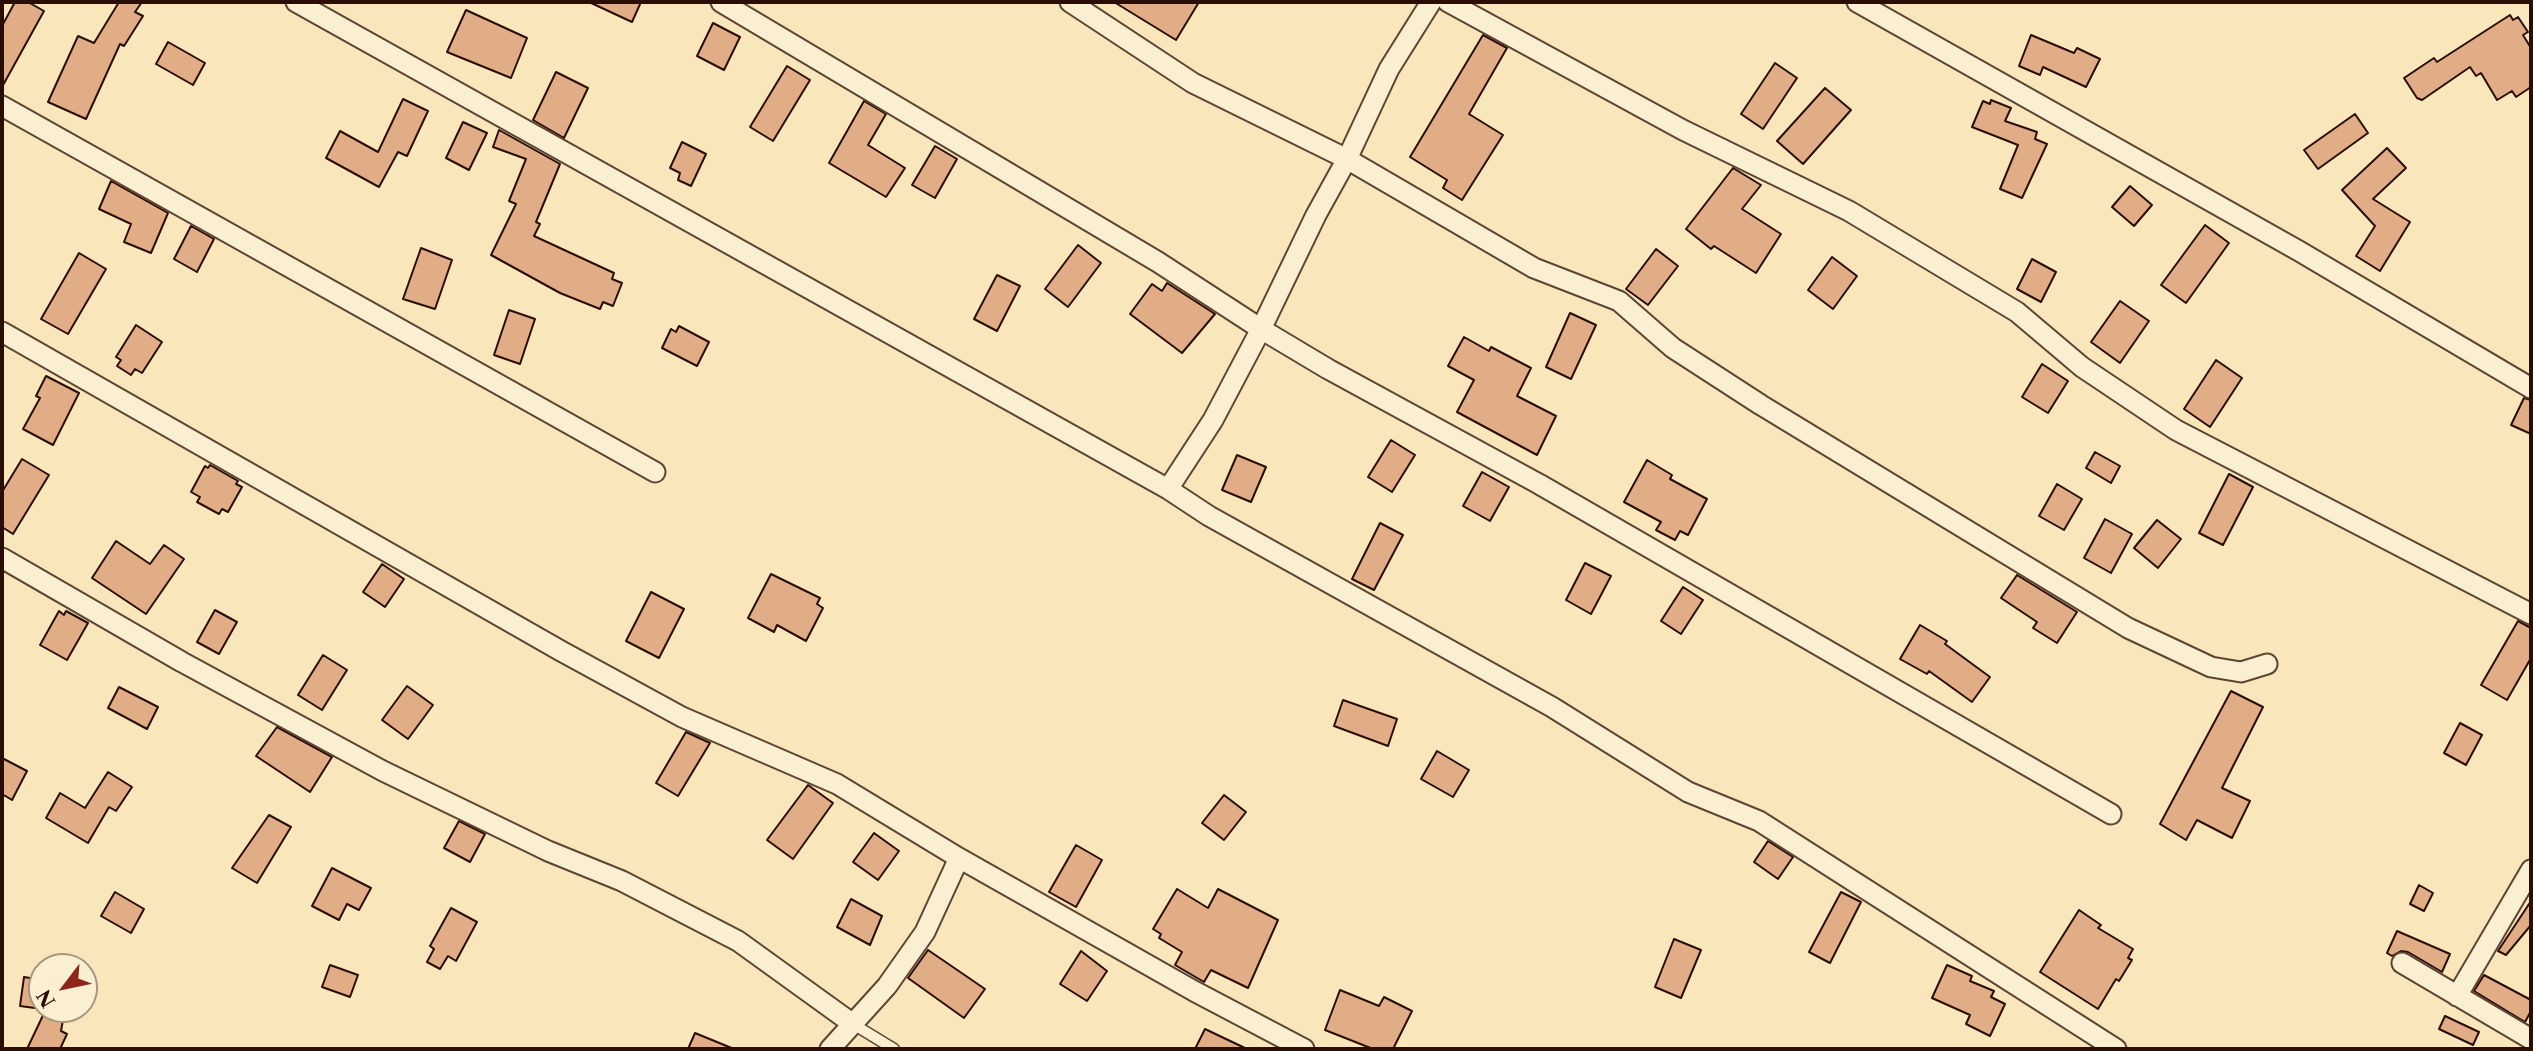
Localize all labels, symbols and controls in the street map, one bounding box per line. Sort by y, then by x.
north arrow [28,953,98,1023]
text: N [32,985,61,1011]

